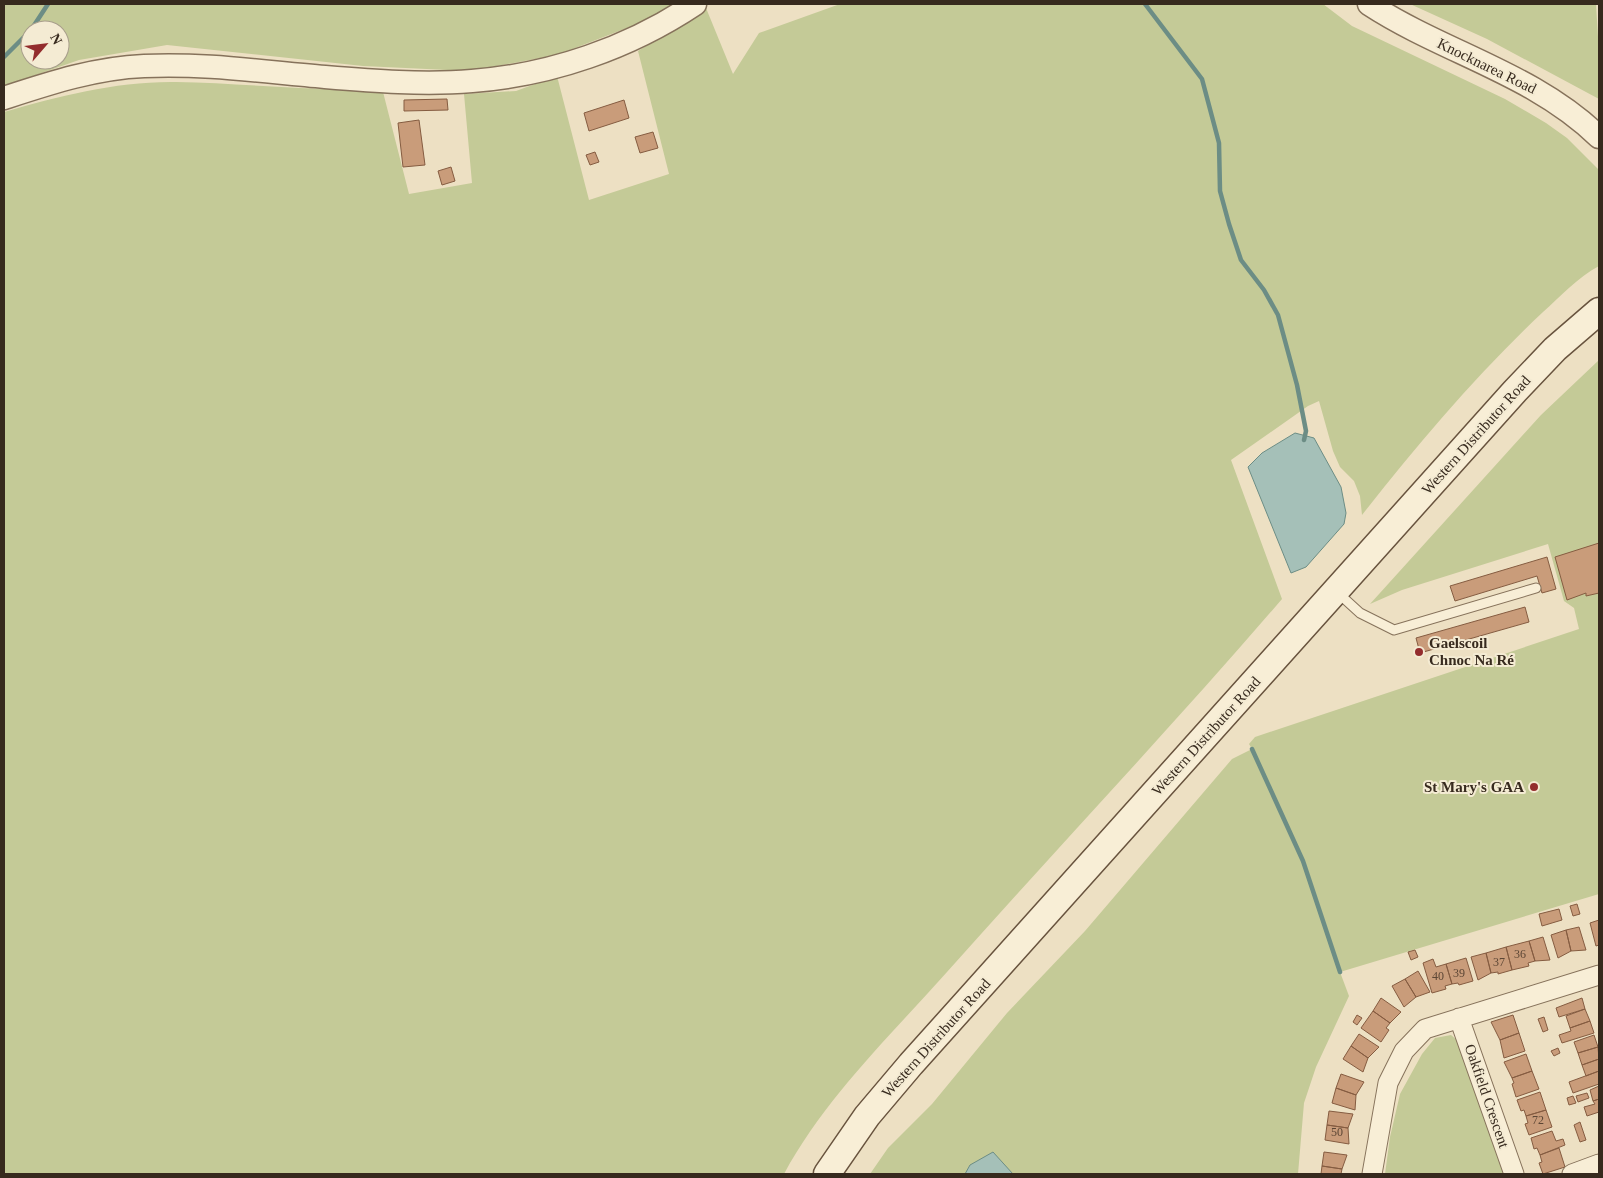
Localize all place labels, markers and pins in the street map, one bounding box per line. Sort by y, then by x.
place label: Gaelscoil Chnoc Na Ré [1429,635,1514,668]
marker: Gaelscoil Chnoc Na Ré [1413,646,1425,658]
place label: St Mary's GAA [1424,779,1524,795]
marker: St Mary's GAA [1528,781,1540,793]

